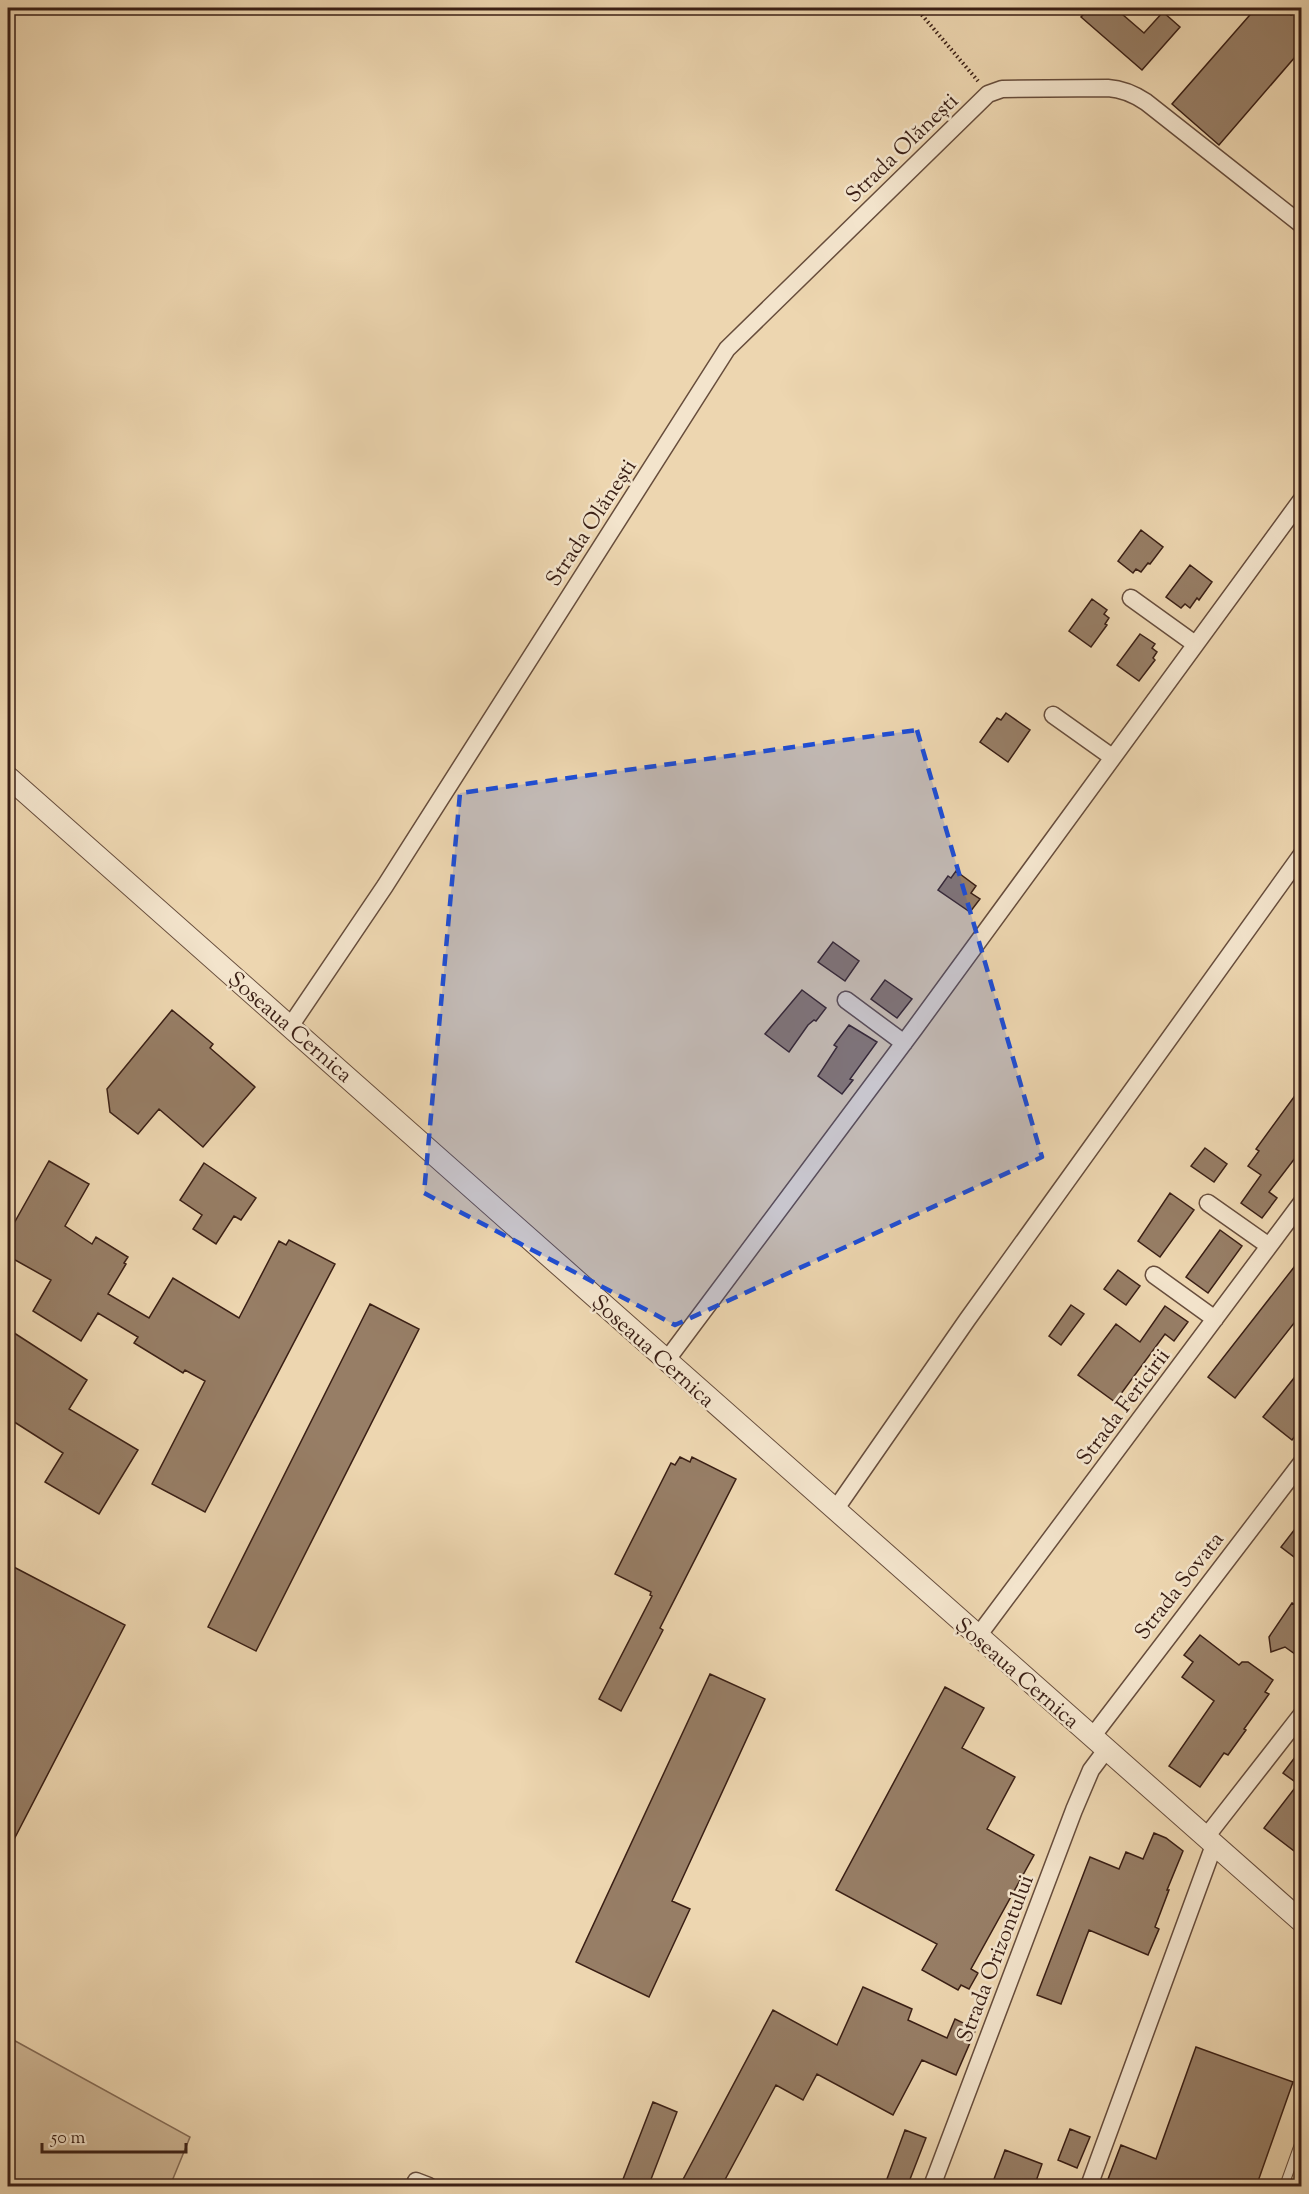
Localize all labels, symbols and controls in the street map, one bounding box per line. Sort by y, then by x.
street label: Strada Olănești [839,87,967,212]
street label: Strada Olănești [539,453,646,594]
street label: Șoseaua Cernica [220,965,358,1092]
street label: Șoseaua Cernica [583,1288,721,1416]
street label: Strada Fericirii [1070,1343,1179,1473]
street label: Strada Sovata [1128,1526,1233,1648]
street label: Șoseaua Cernica [947,1611,1085,1738]
street label: Strada Orizontului [950,1871,1044,2048]
scale bar [42,2116,186,2154]
text: 50 m [50,2126,86,2152]

